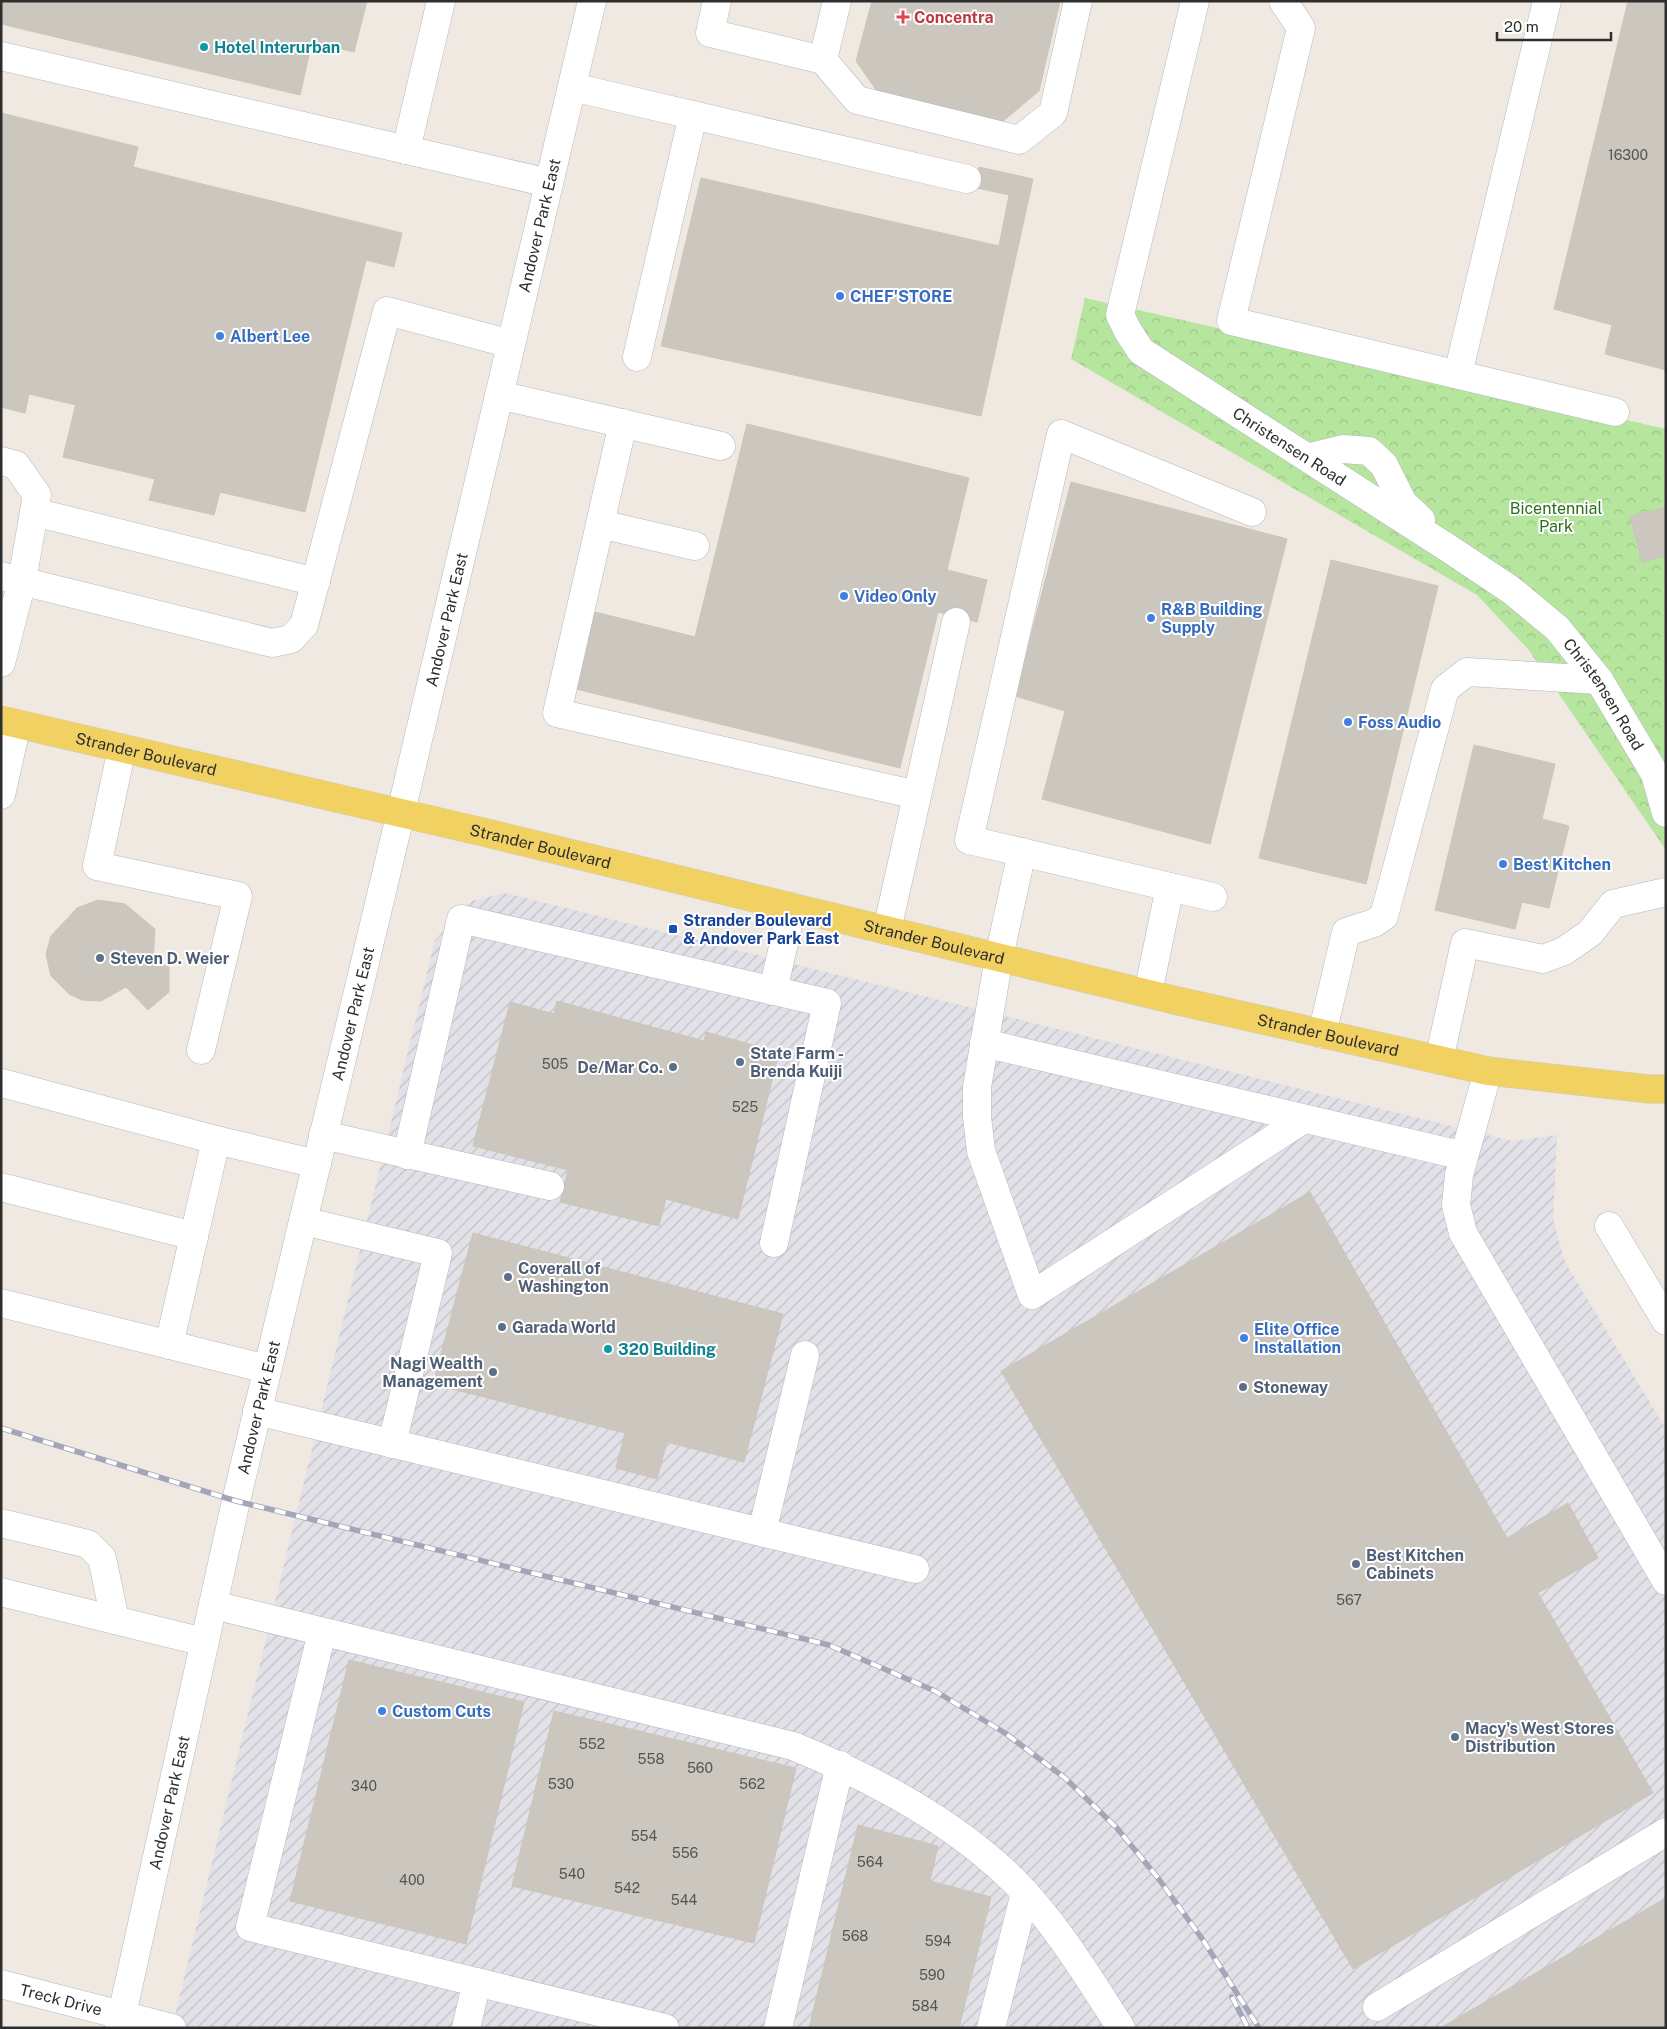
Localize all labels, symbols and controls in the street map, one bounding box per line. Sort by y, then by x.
place label: Concentra [914,8,994,27]
marker: Concentra [896,10,910,24]
scale bar [1497,10,1611,42]
text: 20 m [1504,18,1539,35]
place label: Hotel Interurban [214,38,340,57]
marker: Hotel Interurban [198,41,210,53]
house number: 16300 [1608,147,1648,163]
street label: Andover Park East [514,157,564,294]
place label: CHEF'STORE [850,287,952,306]
marker: CHEF'STORE [834,290,846,302]
place label: Albert Lee [230,327,310,346]
marker: Albert Lee [214,330,226,342]
street label: Christensen Road [1229,403,1350,490]
park label: Bicentennial Park [1510,499,1602,536]
street label: Andover Park East [421,551,471,688]
place label: Video Only [854,587,937,606]
marker: Video Only [838,590,850,602]
place label: R&B Building Supply [1161,600,1263,637]
marker: R&B Building Supply [1145,612,1157,624]
street label: Christensen Road [1560,634,1648,753]
place label: Foss Audio [1358,713,1441,732]
marker: Foss Audio [1342,716,1354,728]
street label: Strander Boulevard [74,728,219,779]
street label: Strander Boulevard [468,820,613,872]
place label: Best Kitchen [1513,855,1611,874]
marker: Best Kitchen [1497,858,1509,870]
place label: Strander Boulevard & Andover Park East [683,911,840,948]
street label: Strander Boulevard [862,915,1006,968]
marker: Strander Boulevard & Andover Park East [667,923,679,935]
street label: Andover Park East [328,945,378,1082]
place label: Steven D. Weier [110,949,230,968]
marker: Steven D. Weier [94,952,106,964]
street label: Strander Boulevard [1256,1010,1401,1060]
place label: State Farm - Brenda Kuiji [750,1044,844,1081]
house number: 505 [542,1056,568,1072]
marker: State Farm - Brenda Kuiji [734,1056,746,1068]
place label: De/Mar Co. [577,1058,663,1077]
marker: De/Mar Co. [667,1061,679,1073]
house number: 525 [732,1099,758,1115]
place label: Coverall of Washington [518,1259,609,1296]
marker: Coverall of Washington [502,1271,514,1283]
place label: Garada World [512,1318,616,1337]
place label: Elite Office Installation [1254,1320,1341,1357]
marker: Garada World [496,1321,508,1333]
marker: Elite Office Installation [1238,1332,1250,1344]
street label: Andover Park East [233,1339,284,1476]
place label: 320 Building [618,1340,716,1359]
marker: 320 Building [602,1343,614,1355]
place label: Nagi Wealth Management [382,1354,483,1391]
marker: Nagi Wealth Management [487,1366,499,1378]
place label: Stoneway [1253,1378,1328,1397]
marker: Stoneway [1237,1381,1249,1393]
place label: Best Kitchen Cabinets [1366,1546,1464,1583]
marker: Best Kitchen Cabinets [1350,1558,1362,1570]
house number: 567 [1336,1592,1362,1608]
place label: Custom Cuts [392,1702,491,1721]
marker: Custom Cuts [376,1705,388,1717]
place label: Macy's West Stores Distribution [1465,1719,1614,1756]
marker: Macy's West Stores Distribution [1449,1731,1461,1743]
street label: Andover Park East [145,1734,193,1871]
house number: 552 [579,1736,605,1752]
house number: 558 [638,1751,665,1767]
house number: 560 [687,1760,713,1776]
house number: 530 [548,1776,574,1792]
house number: 562 [739,1776,765,1792]
house number: 340 [351,1778,377,1794]
house number: 554 [631,1828,658,1844]
house number: 556 [672,1845,699,1861]
house number: 564 [857,1854,883,1870]
house number: 540 [559,1866,585,1882]
house number: 400 [399,1872,425,1888]
house number: 542 [614,1880,640,1896]
house number: 544 [671,1892,697,1908]
house number: 568 [842,1928,868,1944]
house number: 594 [925,1933,951,1949]
house number: 590 [919,1967,945,1983]
street label: Treck Drive [18,1980,104,2019]
house number: 584 [912,1998,939,2014]

